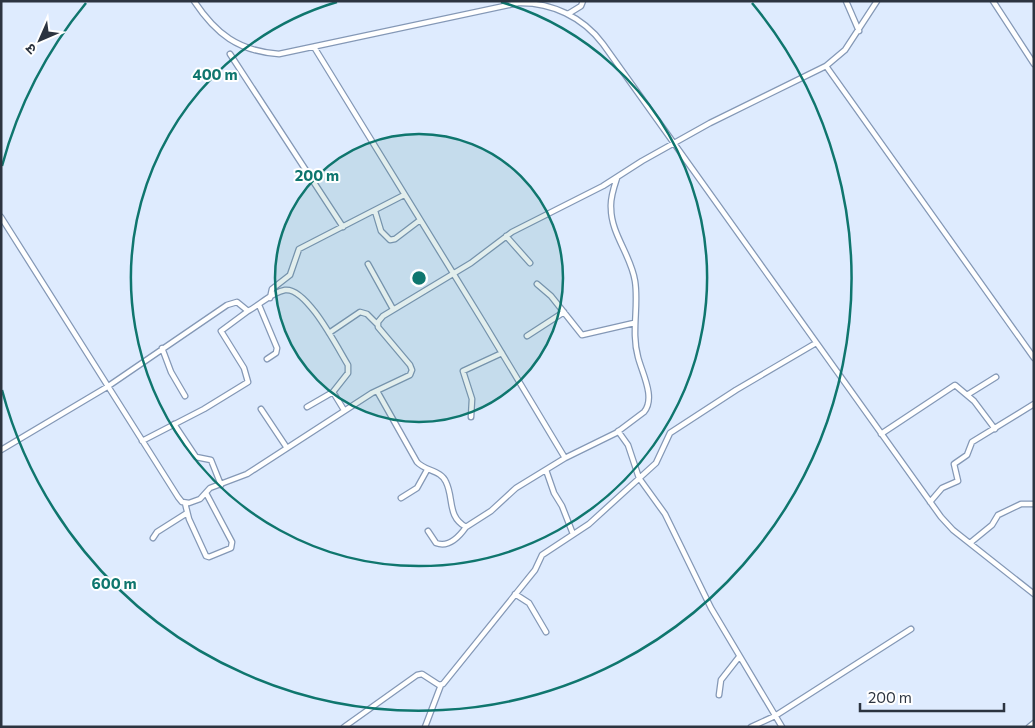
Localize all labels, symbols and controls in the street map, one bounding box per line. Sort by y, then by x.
north arrow [15,15,65,65]
text: उ [21,40,39,58]
text: 400 m [192,65,238,83]
text: 200 m [295,166,339,184]
centre of rings [410,269,428,287]
text: 600 m [91,574,137,592]
scale bar [860,680,1004,712]
text: 200 m [868,688,912,706]

